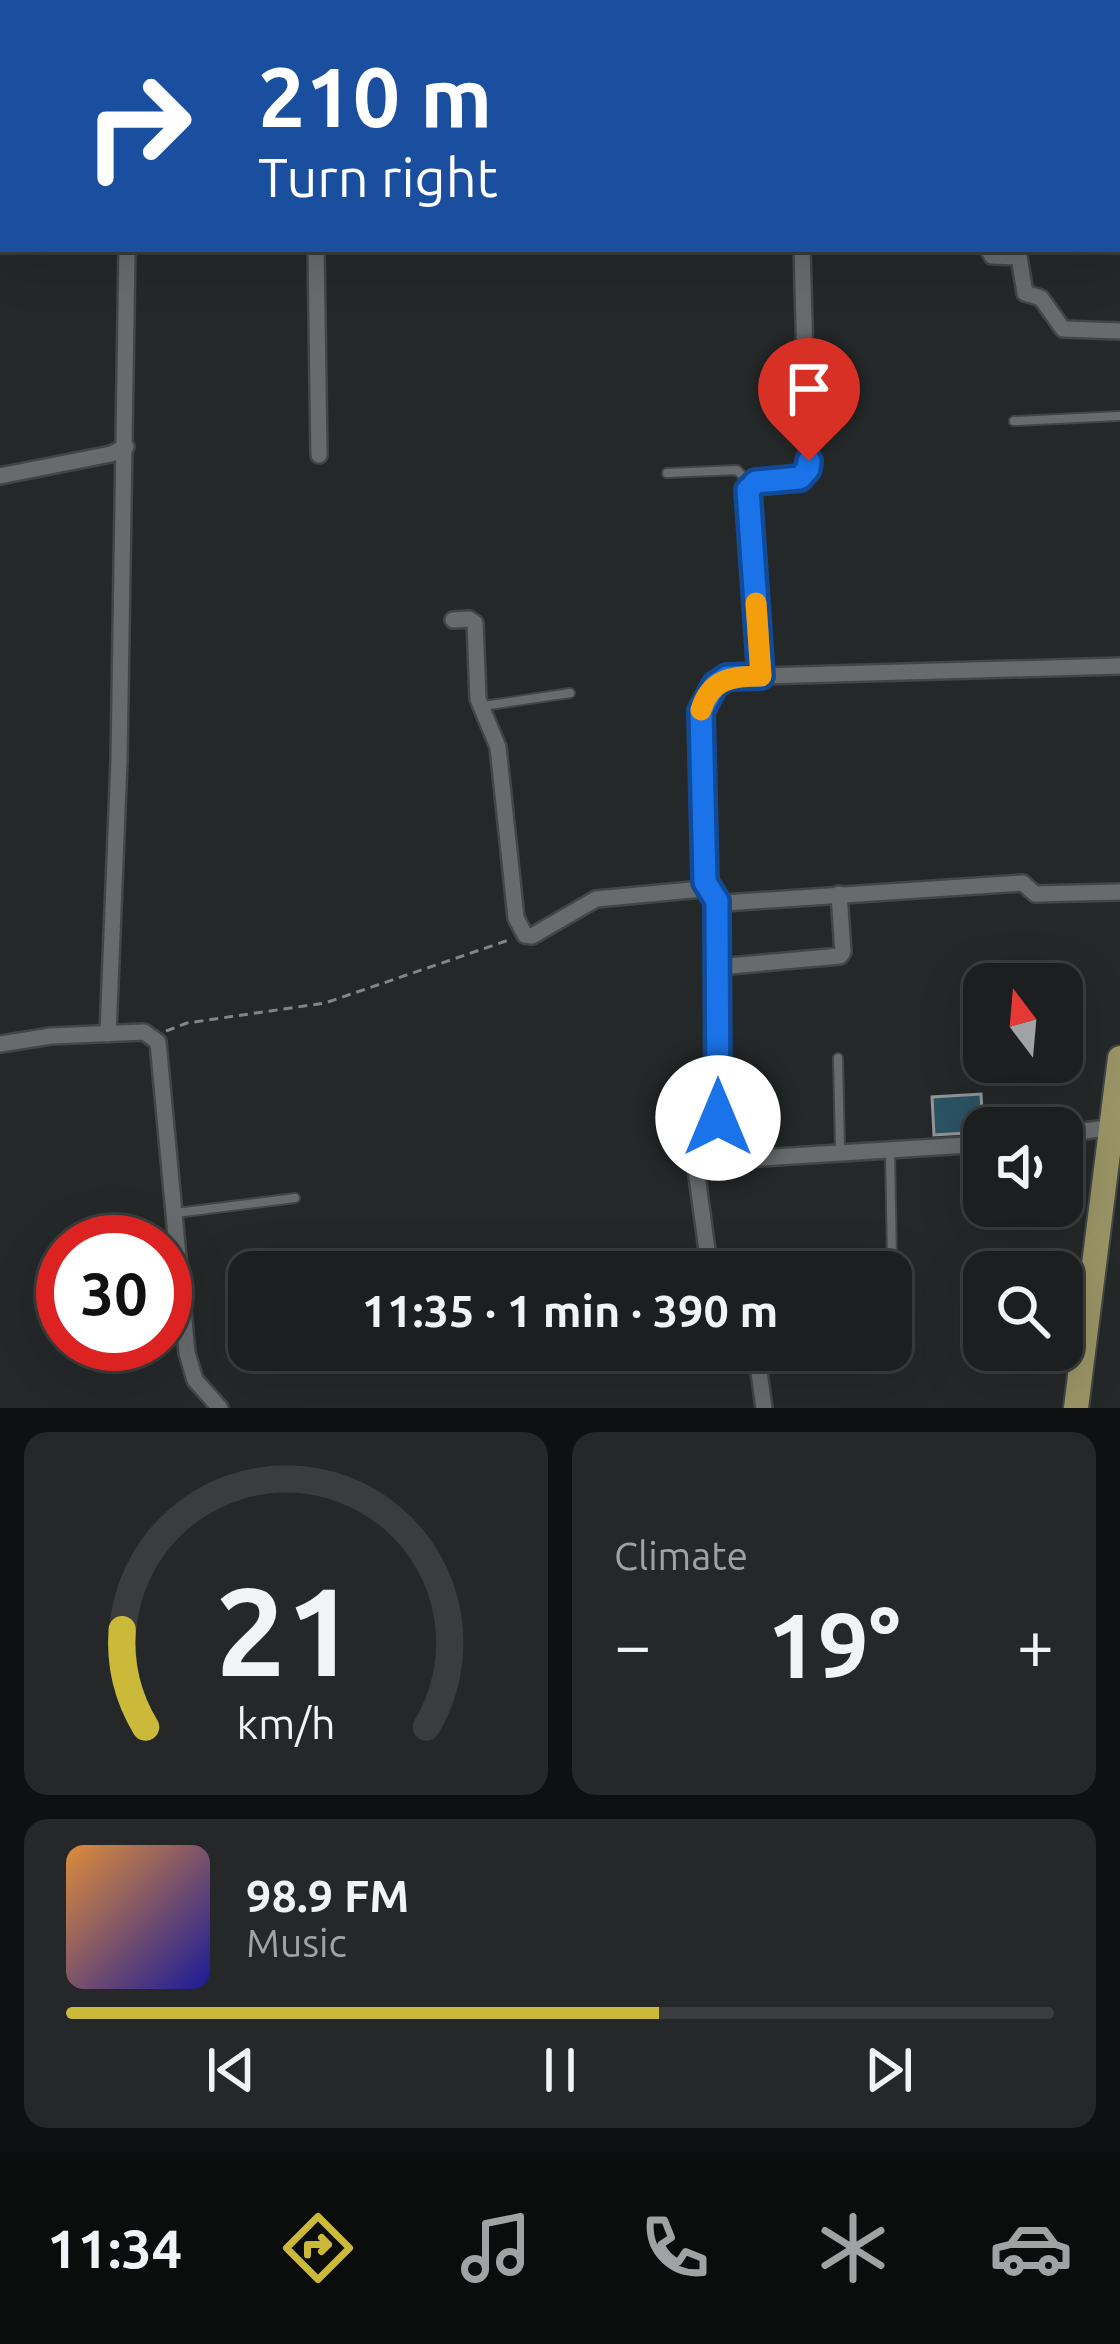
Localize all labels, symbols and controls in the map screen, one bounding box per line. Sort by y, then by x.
icon: right [60,48,216,204]
text: 210 m [258,49,492,143]
text: Turn right [258,147,498,207]
pin [758,338,860,461]
icon: arrive [776,356,842,422]
north arrow [963,963,1083,1083]
map controls [963,963,1083,1371]
position arrow [655,1055,781,1181]
button: sound [963,1107,1083,1227]
speed limit sign: 30 [36,1215,192,1371]
button: search [963,1251,1083,1371]
text: 11:35 · 1 min · 390 m [362,1285,778,1336]
text: Climate [614,1534,748,1577]
text: 21 [216,1560,356,1700]
text: 19° [767,1594,901,1695]
text: − [614,1607,651,1681]
text: + [1017,1607,1054,1681]
text: km/h [236,1698,336,1746]
text: 98.9 FM [246,1870,409,1921]
text: Music [246,1921,347,1964]
icon: previous [198,2037,264,2103]
icon: pause [527,2037,593,2103]
icon: next [856,2037,922,2103]
icon: directions [276,2206,360,2290]
icon: music [454,2206,538,2290]
icon: phone [633,2206,717,2290]
icon: climate [811,2206,895,2290]
icon: car [989,2206,1073,2290]
text: 11:34 [47,2218,182,2278]

